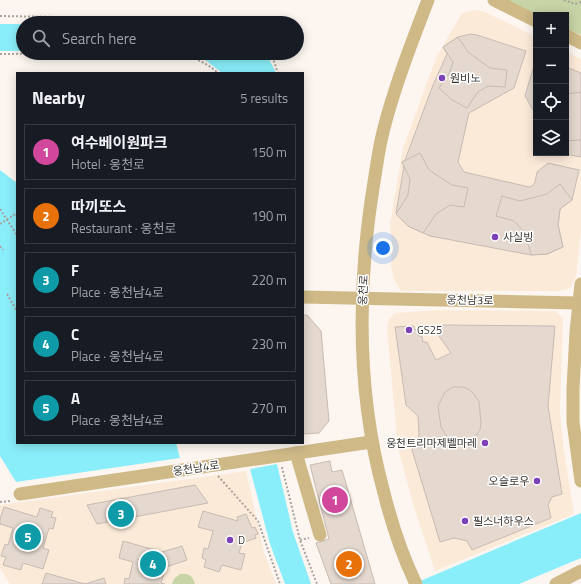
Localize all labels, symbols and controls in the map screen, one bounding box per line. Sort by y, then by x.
map controls [533,12,569,156]
button: + [533,12,569,48]
search box [16,16,304,60]
icon: search [30,27,52,49]
text: Search here [62,27,136,50]
button: − [533,48,569,84]
place label: 원비노 [450,70,480,86]
marker: 원비노 [437,73,447,83]
button: locate [533,84,569,120]
text: Nearby [32,85,85,111]
text: 5 results [240,88,288,108]
button: layers [533,120,569,156]
text: 여수베이원파크 [71,131,168,154]
text: 1 [42,142,50,162]
text: 150 m [251,142,287,162]
text: Hotel · 웅천로 [71,154,145,174]
text: 따끼또스 [71,195,126,218]
text: 2 [42,206,50,226]
text: 190 m [251,206,287,226]
text: Restaurant · 웅천로 [71,218,176,238]
place label: 사실빙 [503,229,533,245]
marker: 사실빙 [490,232,500,242]
your location [373,238,393,258]
text: F [71,259,79,282]
text: 3 [42,270,50,290]
text: 220 m [251,270,287,290]
street label: 웅천로 [354,274,372,306]
text: Place · 웅천남4로 [71,282,164,302]
street label: 웅천남3로 [447,292,493,308]
place label: GS25 [417,322,442,338]
text: C [71,323,79,346]
marker: GS25 [404,325,414,335]
text: 4 [42,334,50,354]
text: 230 m [251,334,287,354]
text: Place · 웅천남4로 [71,346,164,366]
text: A [71,387,80,410]
text: 5 [42,398,50,418]
text: 270 m [251,398,287,418]
text: Place · 웅천남4로 [71,410,164,430]
place label: 웅천트리마제벨마레 [386,435,477,451]
marker: 웅천트리마제벨마레 [480,438,490,448]
street label: 웅천남4로 [172,457,220,479]
place label: 오슬로우 [489,473,529,489]
marker: 오슬로우 [532,476,542,486]
pin: 1 [322,485,348,515]
pin: 3 [108,499,134,529]
place label: 필스너하우스 [473,513,534,529]
marker: 필스너하우스 [460,516,470,526]
pin: 5 [15,522,41,552]
place label: D [238,532,245,548]
marker: D [225,535,235,545]
pin: 4 [140,549,166,579]
pin: 2 [336,549,362,579]

